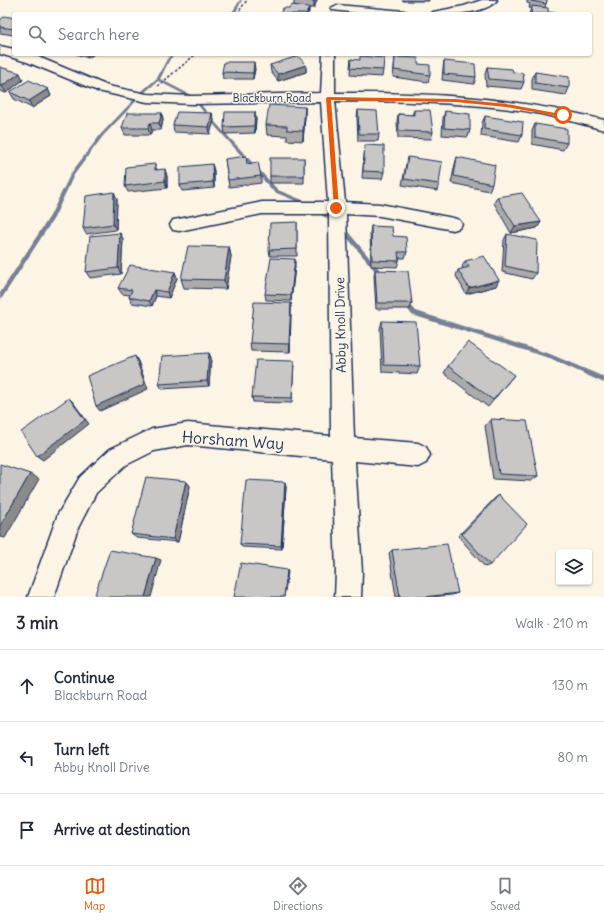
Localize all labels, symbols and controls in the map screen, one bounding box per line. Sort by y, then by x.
search box [12,12,592,56]
icon: search [26,23,48,45]
text: Search here [58,25,139,44]
street label: Blackburn Road [233,91,312,105]
route start [554,106,572,124]
route end [327,199,345,217]
street label: Abby Knoll Drive [331,277,350,373]
street label: Horsham Way [181,426,285,454]
map controls [556,549,592,585]
button: layers [556,549,592,585]
text: 3 min [16,612,58,634]
text: Walk · 210 m [515,615,588,632]
text: Continue [54,668,115,687]
icon: ahead [16,675,38,697]
text: 130 m [552,677,588,694]
text: Blackburn Road [54,687,147,704]
text: Turn left [54,740,109,759]
icon: left [16,747,38,769]
text: 80 m [557,749,588,766]
text: Abby Knoll Drive [54,759,150,776]
icon: arrive [16,819,38,841]
text: Arrive at destination [54,820,190,839]
tab: Map [84,875,106,913]
tab: Directions [273,875,323,913]
tab: Saved [490,875,520,913]

